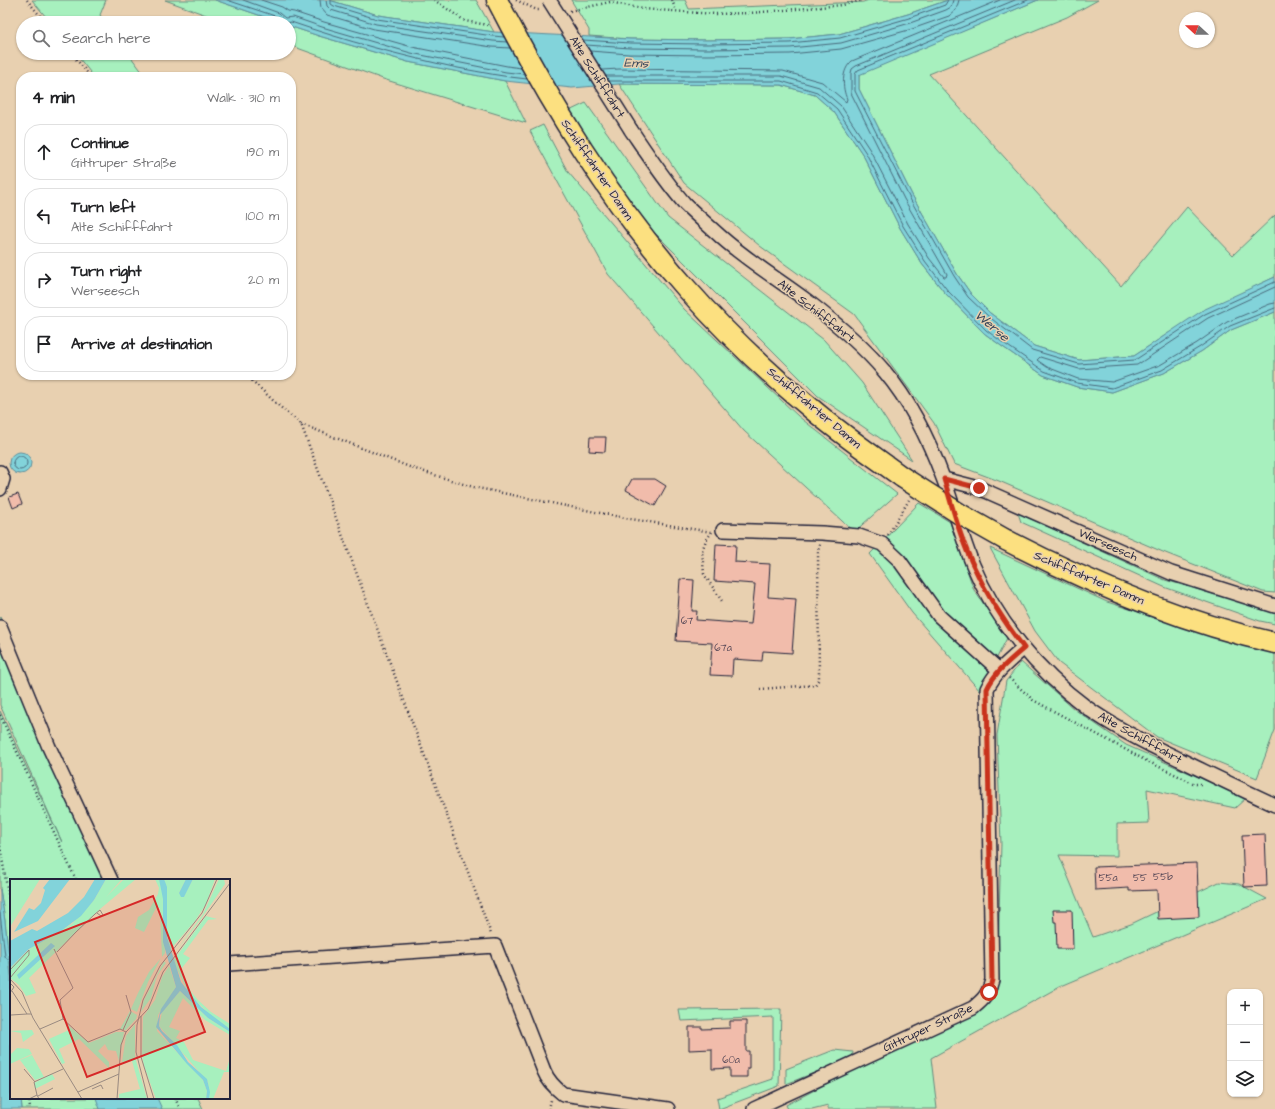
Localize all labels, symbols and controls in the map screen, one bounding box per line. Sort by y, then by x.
north arrow [1179,12,1215,48]
search box [16,16,296,60]
icon: search [30,27,52,49]
text: Search here [62,28,151,49]
street label: Alte Schifffahrt [565,33,629,121]
water label: Ems [624,54,650,72]
text: 4 min [32,86,75,110]
text: Walk · 310 m [207,89,280,107]
street label: Schifffahrter Damm [557,116,638,224]
text: Continue [71,133,129,154]
icon: ahead [33,141,55,163]
text: 190 m [246,143,279,161]
text: Gittruper Straße [71,154,177,172]
text: Turn left [71,197,135,218]
icon: left [33,205,55,227]
text: 100 m [246,207,279,225]
text: Alte Schifffahrt [71,218,173,236]
text: Turn right [71,261,142,282]
icon: right [33,269,55,291]
text: 20 m [248,271,279,289]
street label: Alte Schifffahrt [774,275,858,347]
text: Werseesch [71,282,139,300]
water label: Werse [971,306,1014,346]
icon: arrive [33,333,55,355]
text: Arrive at destination [71,334,212,355]
street label: Schifffahrter Damm [763,363,865,453]
route end [970,479,988,497]
street label: Werseesch [1076,524,1140,566]
street label: Schifffahrter Damm [1031,547,1147,609]
house number: 67 [681,614,693,628]
house number: 67a [714,641,732,655]
street label: Alte Schifffahrt [1095,708,1185,768]
house number: 55b [1153,870,1173,884]
house number: 55a [1098,871,1118,885]
house number: 55 [1133,871,1147,885]
inset map [10,879,230,1099]
route start [980,983,998,1001]
map controls [1227,989,1263,1097]
button: + [1227,989,1263,1025]
street label: Gittruper Straße [880,999,976,1056]
button: − [1227,1025,1263,1061]
house number: 60a [722,1053,740,1067]
button: layers [1227,1061,1263,1097]

